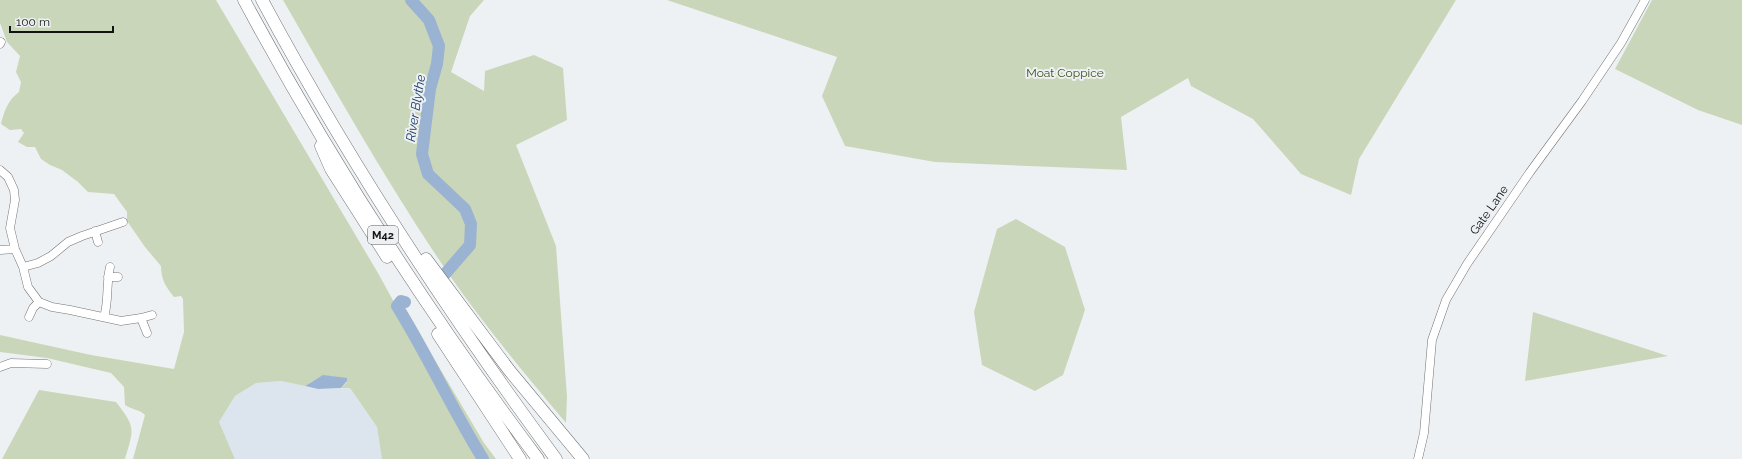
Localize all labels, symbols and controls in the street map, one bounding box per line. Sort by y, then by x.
scale bar [10,8,113,34]
text: 100 m [16,15,50,29]
park label: Moat Coppice [1026,66,1104,80]
water label: River Blythe [403,73,428,143]
street label: Gate Lane [1467,183,1511,237]
road number: M42 [368,226,398,244]

